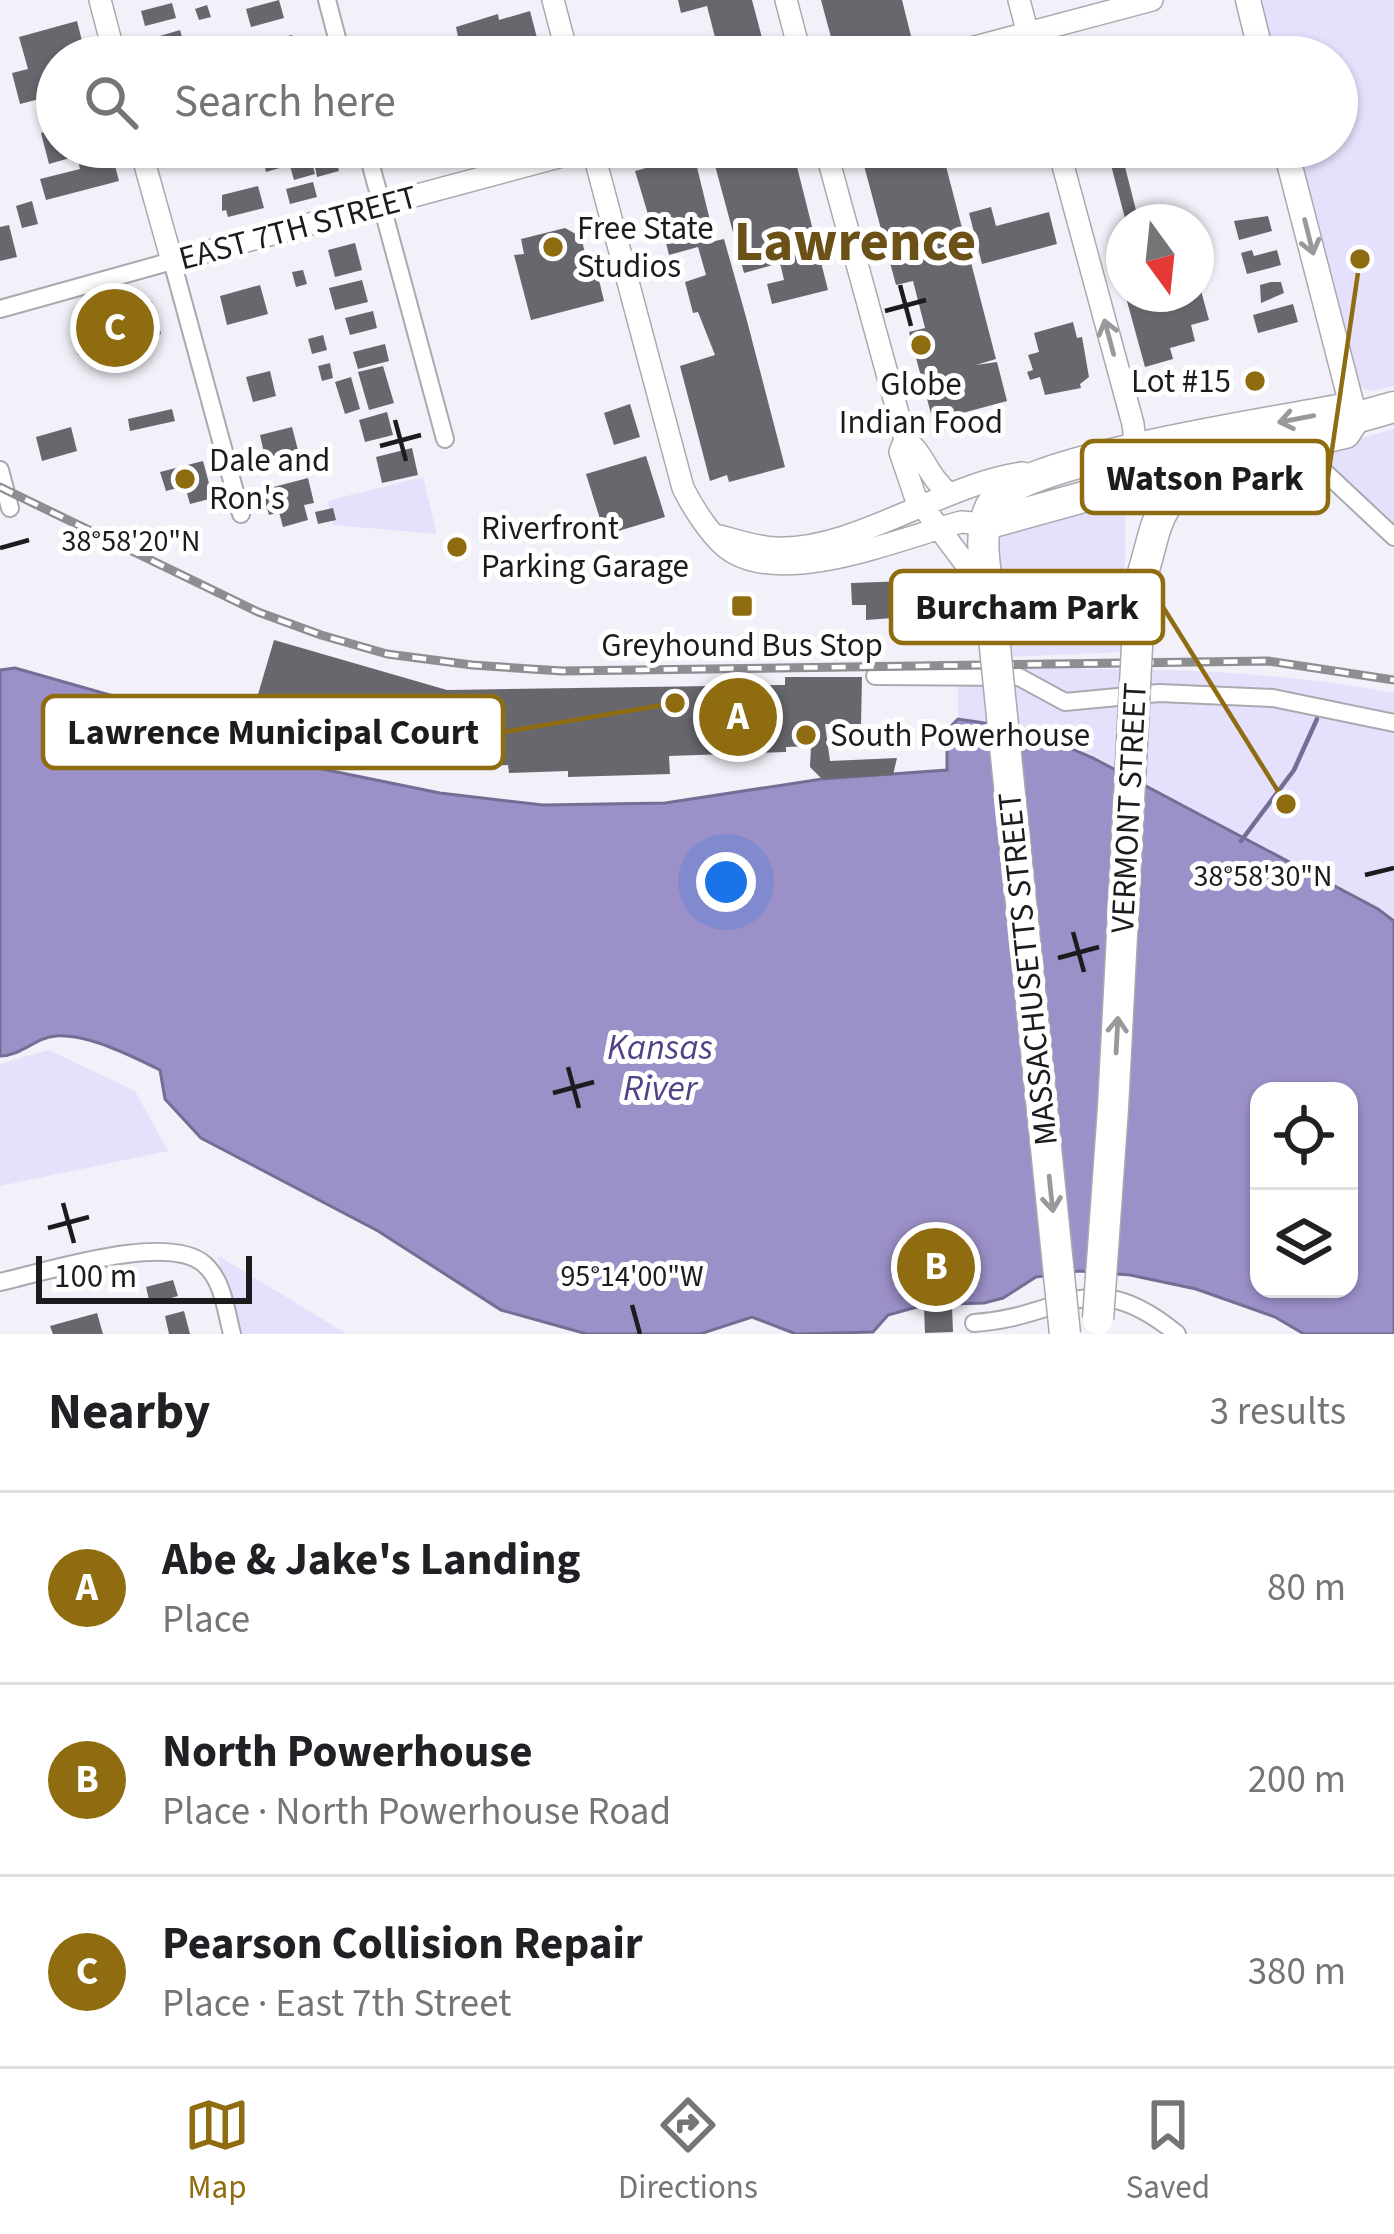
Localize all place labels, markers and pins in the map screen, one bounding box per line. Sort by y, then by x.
place label: Free State Studios [577,205,714,290]
marker: Free State Studios [540,234,566,260]
pin: C [76,283,154,373]
marker: Globe Indian Food [908,332,934,358]
place label: Lot #15 [1131,358,1231,405]
place label: Globe Indian Food [839,361,1003,446]
marker: Lot #15 [1242,368,1268,394]
place label: Dale and Ron's [209,437,330,522]
callout: Watson Park [1082,441,1328,513]
marker: Dale and Ron's [172,466,198,492]
place label: Riverfront Parking Garage [481,505,689,590]
marker: Riverfront Parking Garage [444,534,470,560]
callout: Burcham Park [891,571,1163,643]
marker: Greyhound Bus Stop [729,593,755,619]
place label: Greyhound Bus Stop [601,622,883,669]
pin: A [699,672,777,762]
callout: Lawrence Municipal Court [43,696,503,768]
place label: South Powerhouse [830,712,1090,759]
marker: South Powerhouse [793,722,819,748]
pin: B [897,1222,975,1312]

